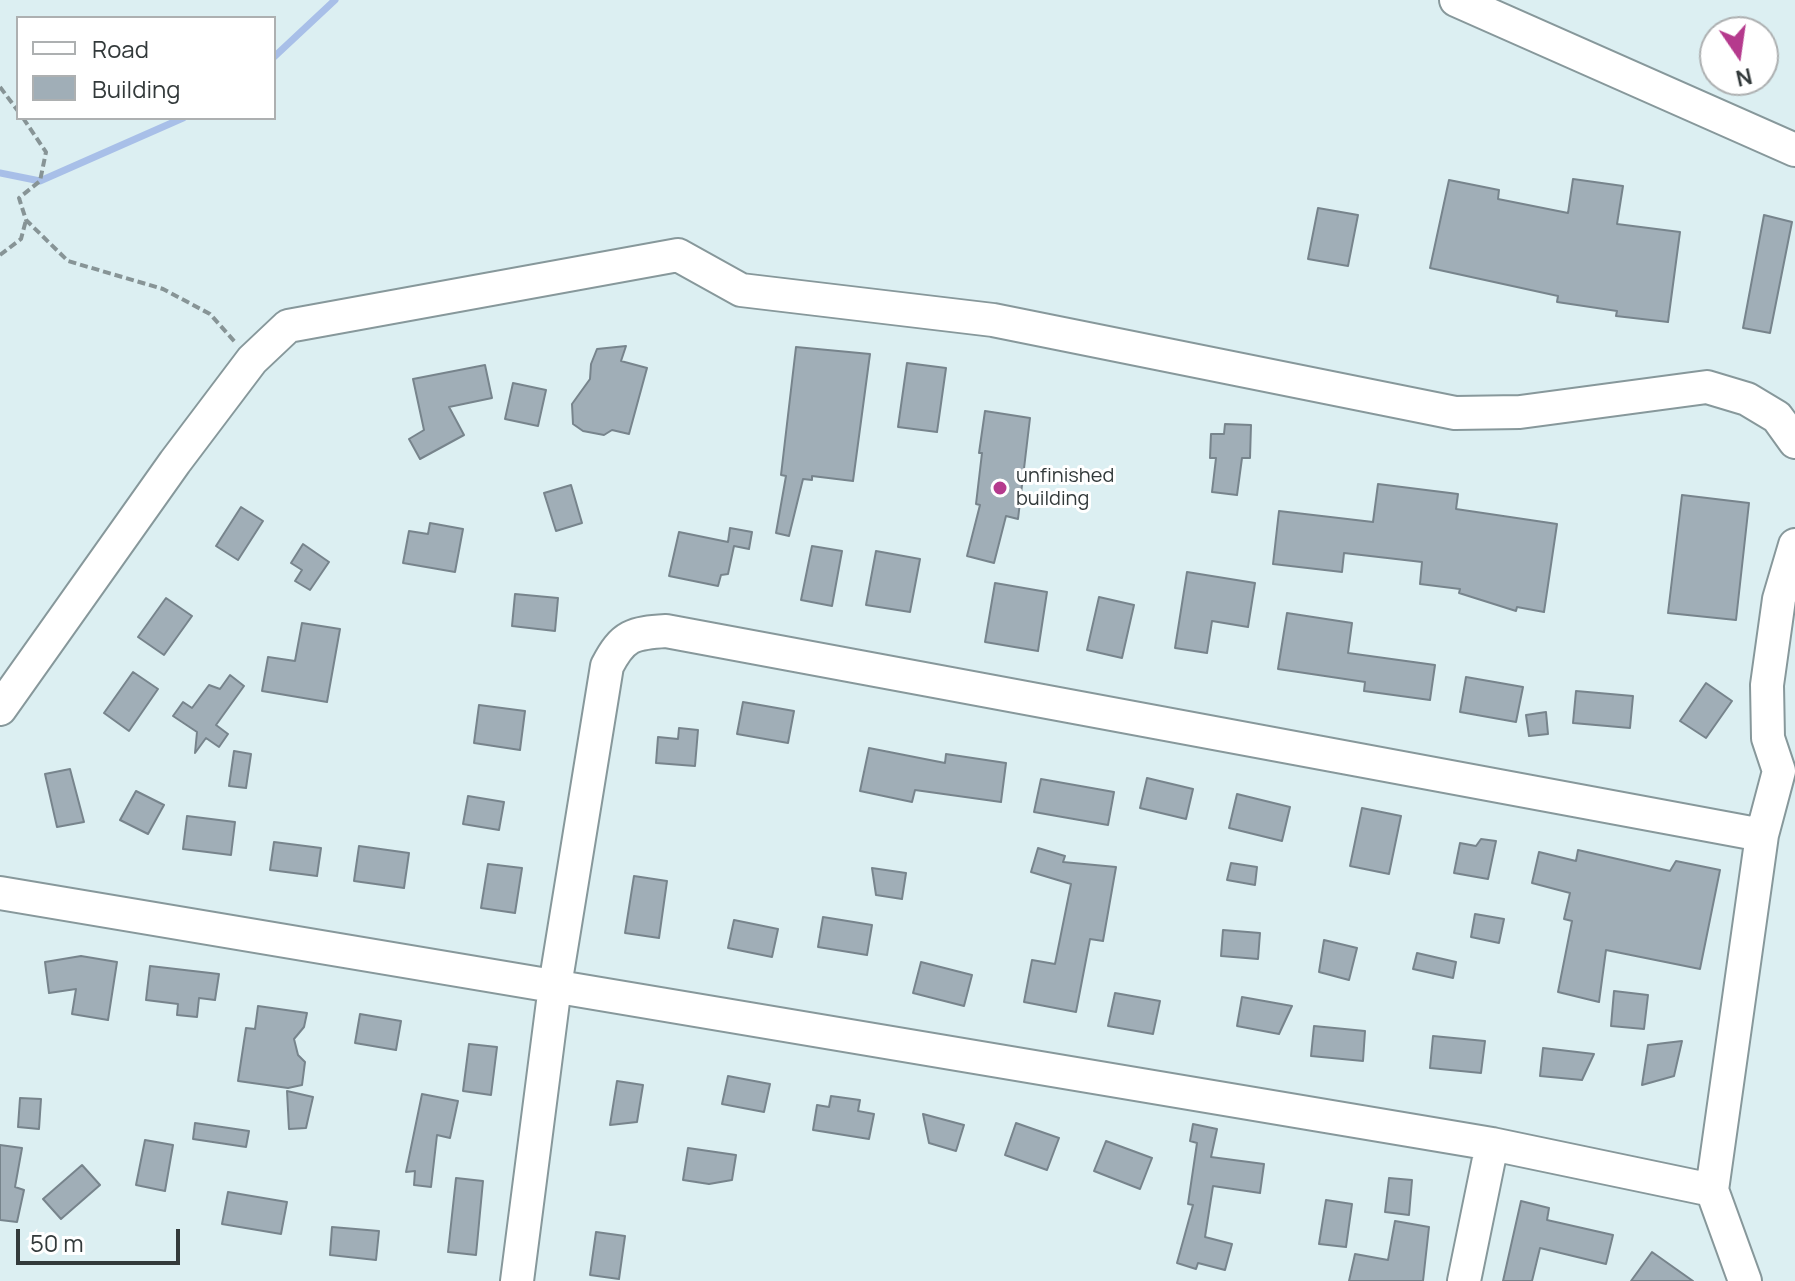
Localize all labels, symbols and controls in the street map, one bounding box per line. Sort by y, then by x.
legend [16,16,276,120]
north arrow [1699,16,1779,96]
text: Road [92,32,149,65]
text: N [1733,61,1755,94]
text: Building [92,72,180,105]
place label: unfinished building [1016,464,1114,511]
marker: unfinished building [991,479,1009,497]
scale bar [20,1213,184,1263]
text: 50 m [30,1226,84,1259]

